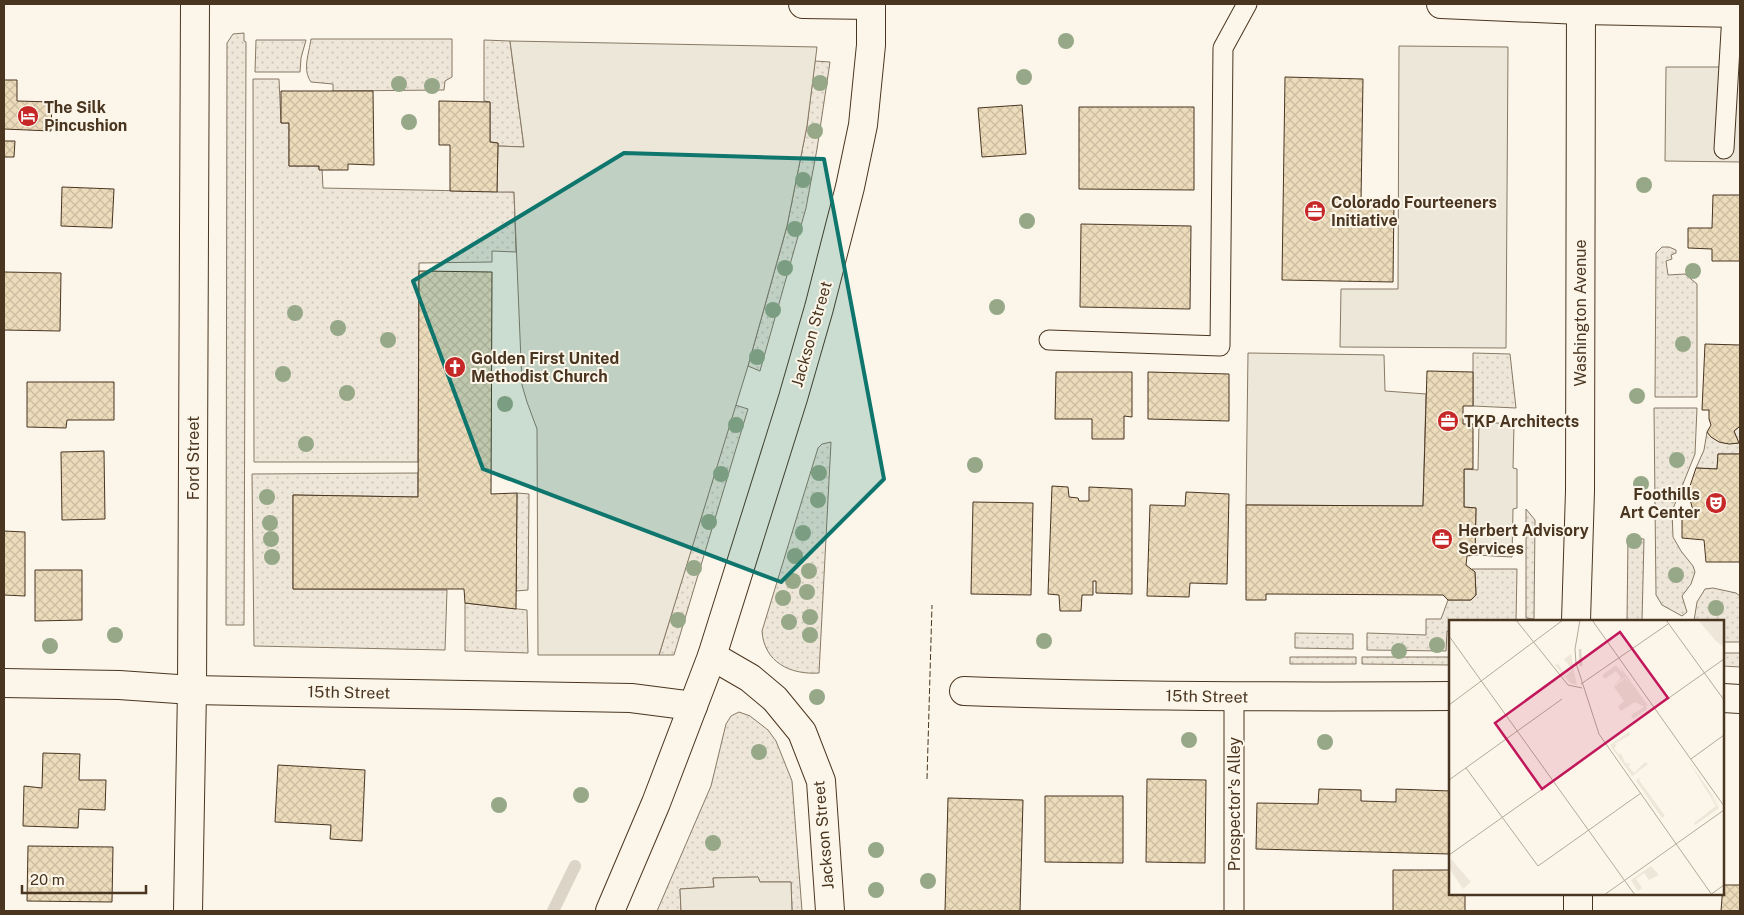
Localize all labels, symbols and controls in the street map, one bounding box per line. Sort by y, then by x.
place label: The Silk Pincushion [44,98,127,135]
hotel icon: The Silk Pincushion [16,104,40,128]
place label: Colorado Fourteeners Initiative [1331,193,1497,230]
office icon: Colorado Fourteeners Initiative [1303,199,1327,223]
street label: Washington Avenue [1571,239,1590,387]
street label: Jackson Street [787,279,836,389]
place label: Golden First United Methodist Church [471,349,619,386]
church icon: Golden First United Methodist Church [443,355,467,379]
office icon: TKP Architects [1436,409,1460,433]
place label: TKP Architects [1464,412,1579,431]
street label: Ford Street [184,416,203,500]
place label: Foothills Art Center [1619,485,1700,522]
theatre icon: Foothills Art Center [1704,491,1728,515]
place label: Herbert Advisory Services [1458,521,1589,558]
office icon: Herbert Advisory Services [1430,527,1454,551]
inset map [1449,620,1724,895]
street label: 15th Street [307,682,391,703]
street label: 15th Street [1165,686,1249,707]
street label: Prospector's Alley [1225,736,1244,871]
street label: Jackson Street [809,780,838,890]
scale bar [22,862,146,894]
text: 20 m [30,871,65,888]

